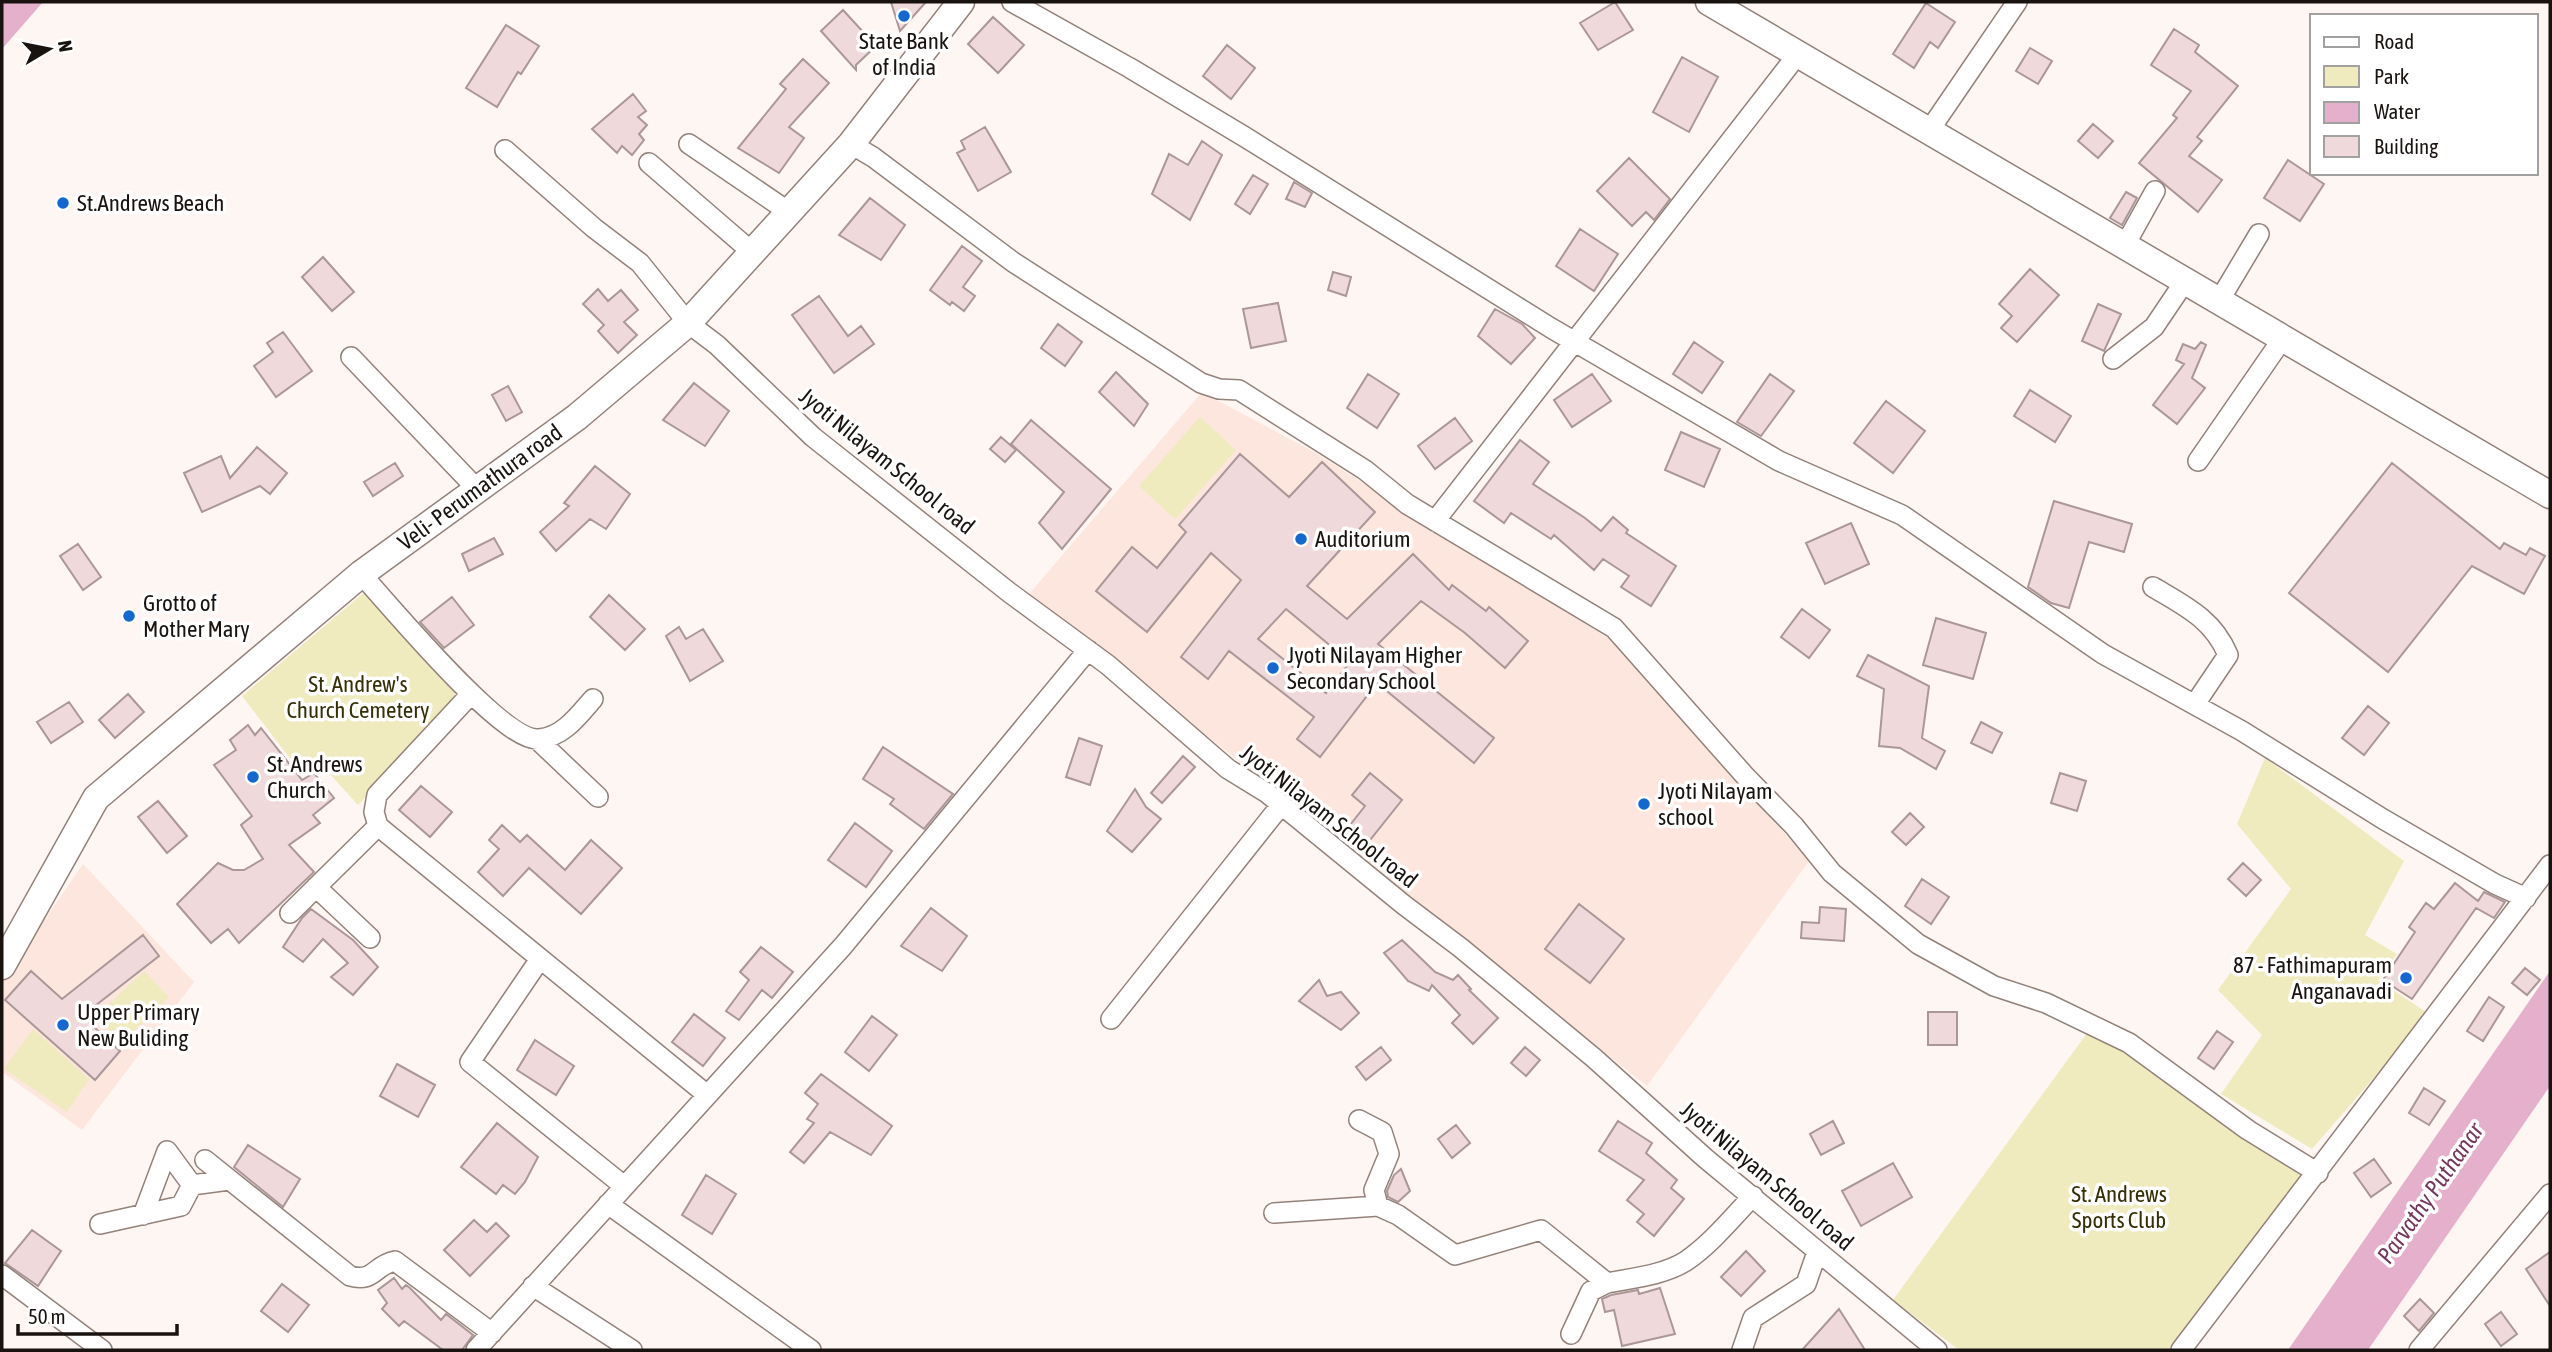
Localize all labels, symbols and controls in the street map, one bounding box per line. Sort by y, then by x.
marker: State Bank of India [896,8,912,24]
north arrow [14,14,84,84]
legend [2310,14,2538,175]
place label: State Bank of India [859,28,949,80]
text: Road [2374,29,2414,53]
text: N [54,39,78,53]
text: Park [2374,64,2409,88]
text: Water [2374,99,2421,123]
text: Building [2374,134,2438,158]
place label: St.Andrews Beach [77,190,224,216]
marker: St.Andrews Beach [55,195,71,211]
street label: Jyoti Nilayam School road [794,383,980,539]
street label: Veli- Perumathura road [393,419,567,555]
place label: Auditorium [1315,526,1411,552]
marker: Auditorium [1293,531,1309,547]
place label: Grotto of Mother Mary [143,590,250,642]
marker: Grotto of Mother Mary [121,608,137,624]
place label: Jyoti Nilayam Higher Secondary School [1287,642,1463,694]
marker: Jyoti Nilayam Higher Secondary School [1265,660,1281,676]
park label: St. Andrew's Church Cemetery [286,671,430,723]
street label: Jyoti Nilayam School road [1235,739,1423,893]
place label: St. Andrews Church [267,751,363,803]
marker: St. Andrews Church [245,769,261,785]
place label: Jyoti Nilayam school [1658,778,1773,830]
marker: Jyoti Nilayam school [1636,796,1652,812]
place label: 87 - Fathimapuram Anganavadi [2233,952,2392,1004]
marker: 87 - Fathimapuram Anganavadi [2398,970,2414,986]
place label: Upper Primary New Buliding [77,999,200,1051]
marker: Upper Primary New Buliding [55,1017,71,1033]
street label: Jyoti Nilayam School road [1675,1096,1859,1256]
water label: Parvathy Puthanar [2372,1117,2489,1268]
park label: St. Andrews Sports Club [2071,1181,2167,1233]
scale bar [18,1292,177,1336]
text: 50 m [28,1304,66,1328]

